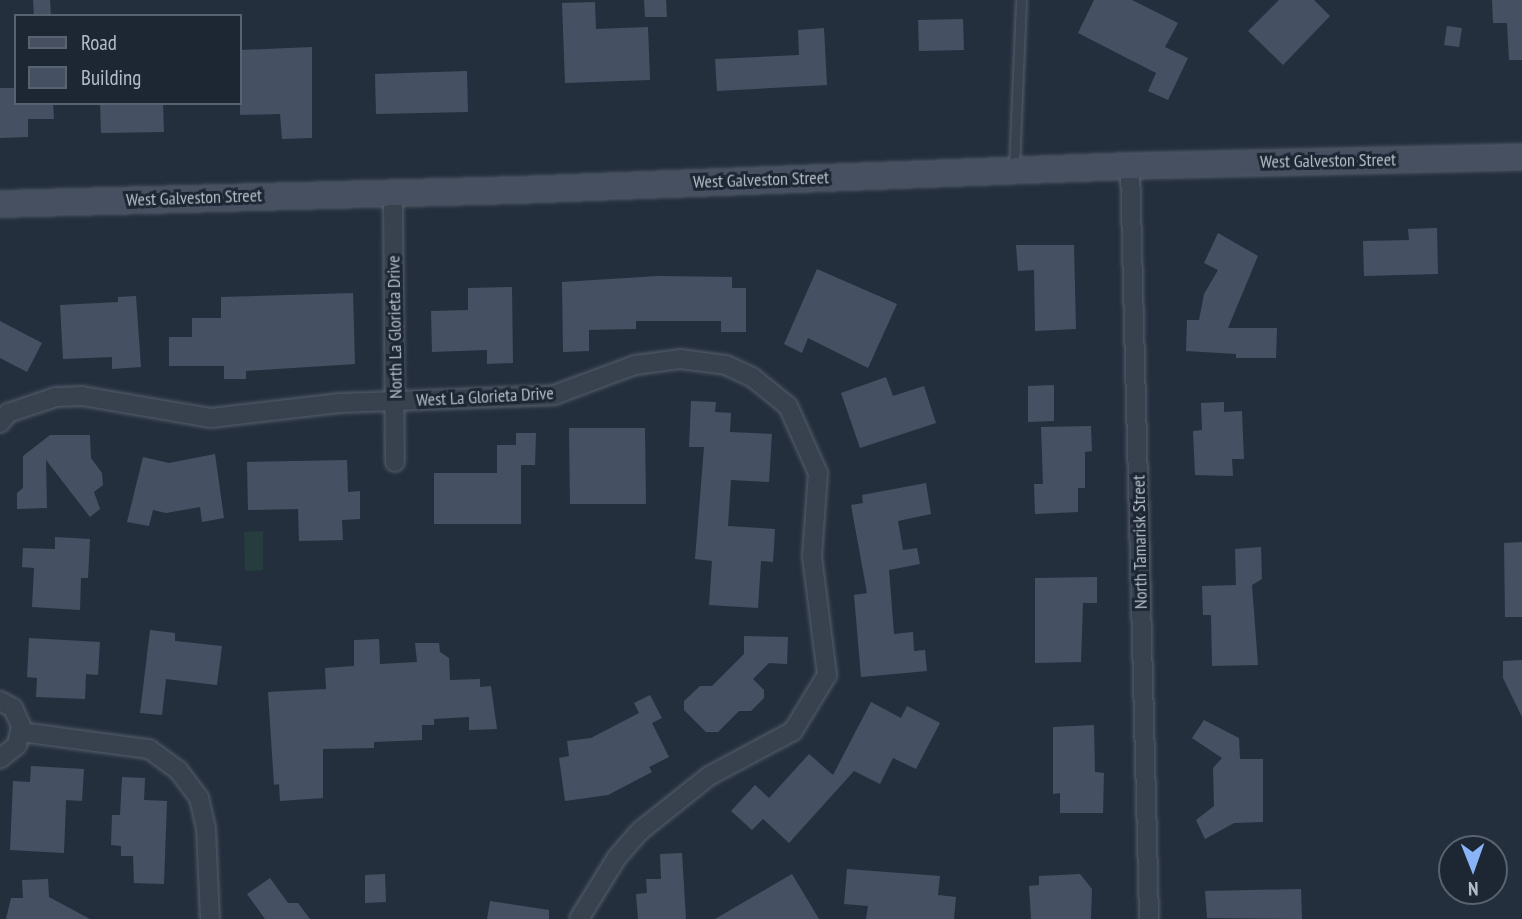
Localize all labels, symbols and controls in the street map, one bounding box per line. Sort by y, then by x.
legend [14,14,242,105]
text: Road [81,29,117,56]
text: Building [81,64,141,91]
street label: West Galveston Street [1260,149,1396,173]
street label: West Galveston Street [693,167,829,193]
street label: West Galveston Street [126,185,262,211]
street label: North La Glorieta Drive [383,255,407,399]
street label: West La Glorieta Drive [416,383,554,411]
street label: North Tamarisk Street [1128,474,1152,610]
north arrow [1438,835,1508,905]
text: N [1468,877,1479,901]

